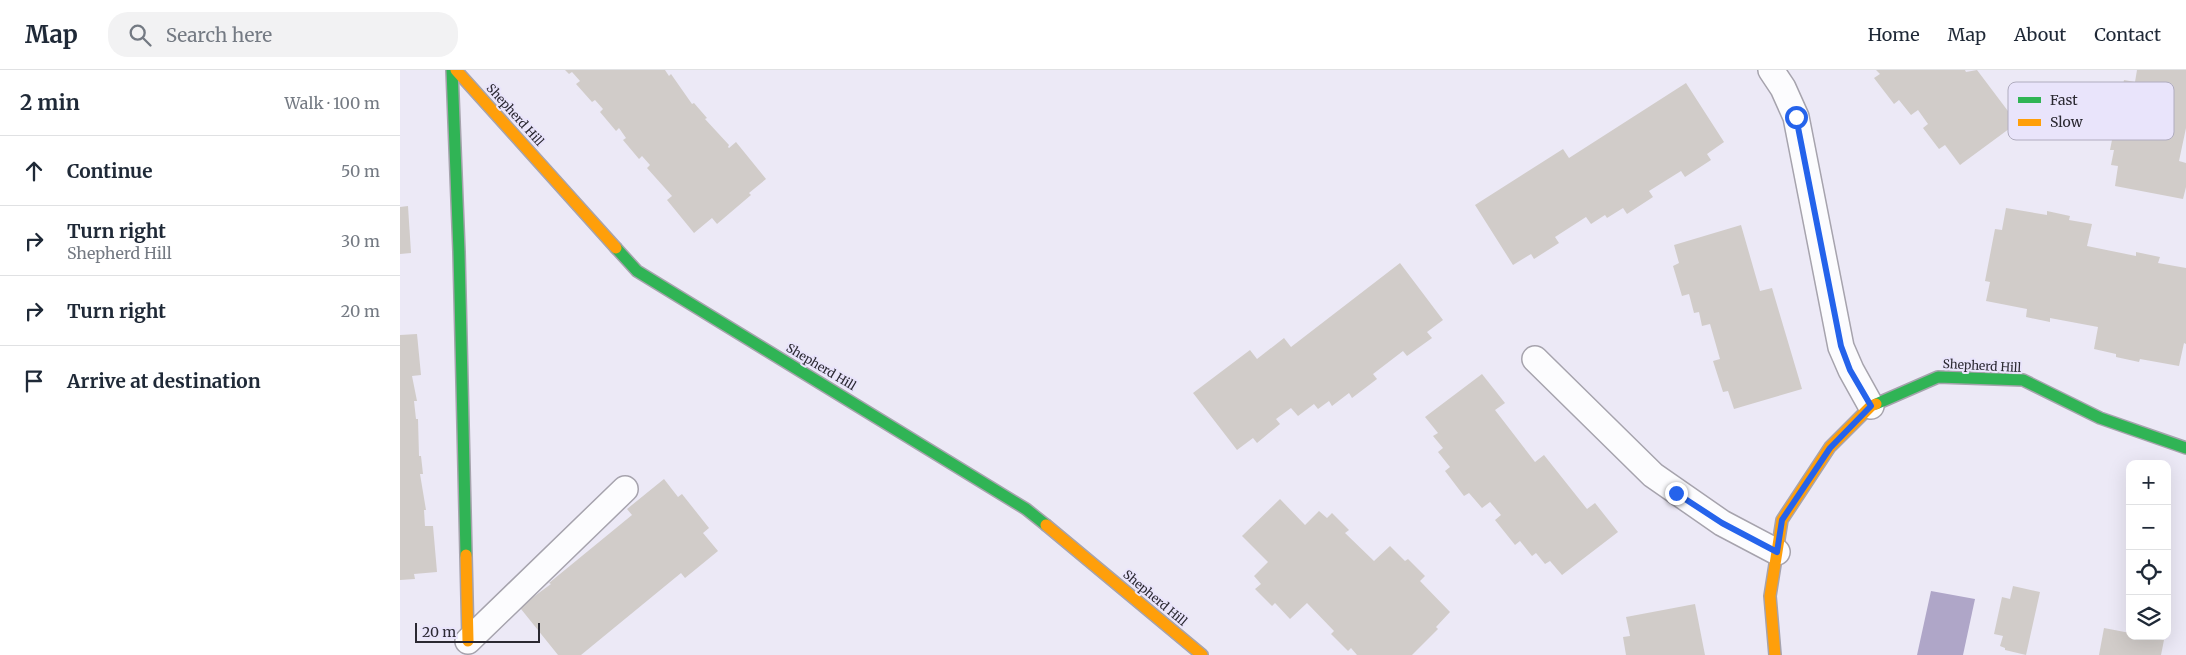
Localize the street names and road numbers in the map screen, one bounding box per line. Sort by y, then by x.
street label: Shepherd Hill [484,80,547,149]
street label: Shepherd Hill [784,340,859,393]
street label: Shepherd Hill [1942,356,2022,375]
street label: Shepherd Hill [1120,567,1190,629]

